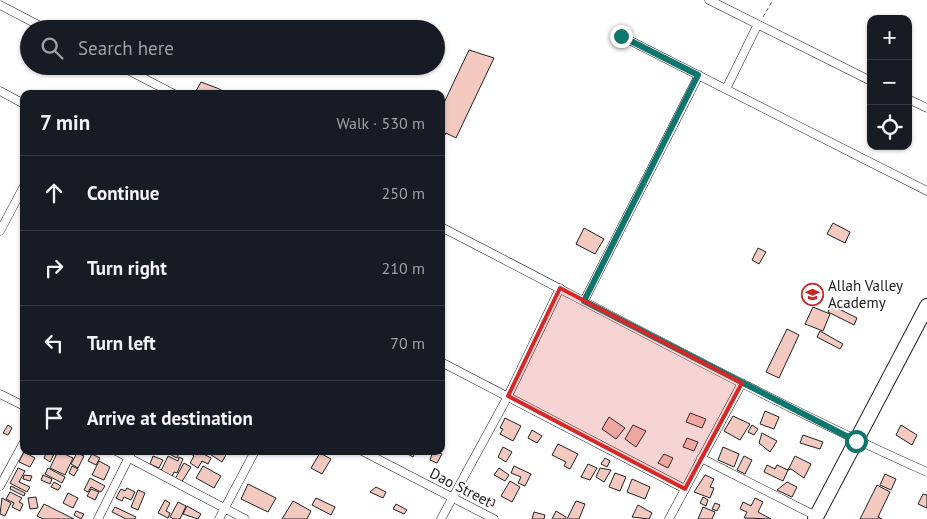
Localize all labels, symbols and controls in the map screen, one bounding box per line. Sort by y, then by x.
map controls [867,15,912,150]
button: + [867,15,912,60]
search box [20,20,445,75]
route end [610,25,633,48]
icon: search [38,34,66,62]
text: Search here [78,36,174,60]
button: − [867,60,912,105]
button: locate [867,105,912,150]
text: 7 min [40,109,90,136]
text: Walk · 530 m [336,113,425,133]
icon: ahead [40,179,68,207]
text: Continue [87,181,159,205]
text: 250 m [382,183,425,203]
icon: right [40,254,68,282]
text: Turn right [87,256,167,280]
text: 210 m [382,258,425,278]
place label: Allah Valley Academy [828,276,903,312]
school or university icon: Allah Valley Academy [800,282,824,306]
icon: left [40,329,68,357]
text: Turn left [87,331,156,355]
text: 70 m [390,333,425,353]
icon: arrive [40,404,68,432]
text: Arrive at destination [87,406,253,430]
route start [845,430,868,453]
street label: Dao Street [427,463,495,511]

